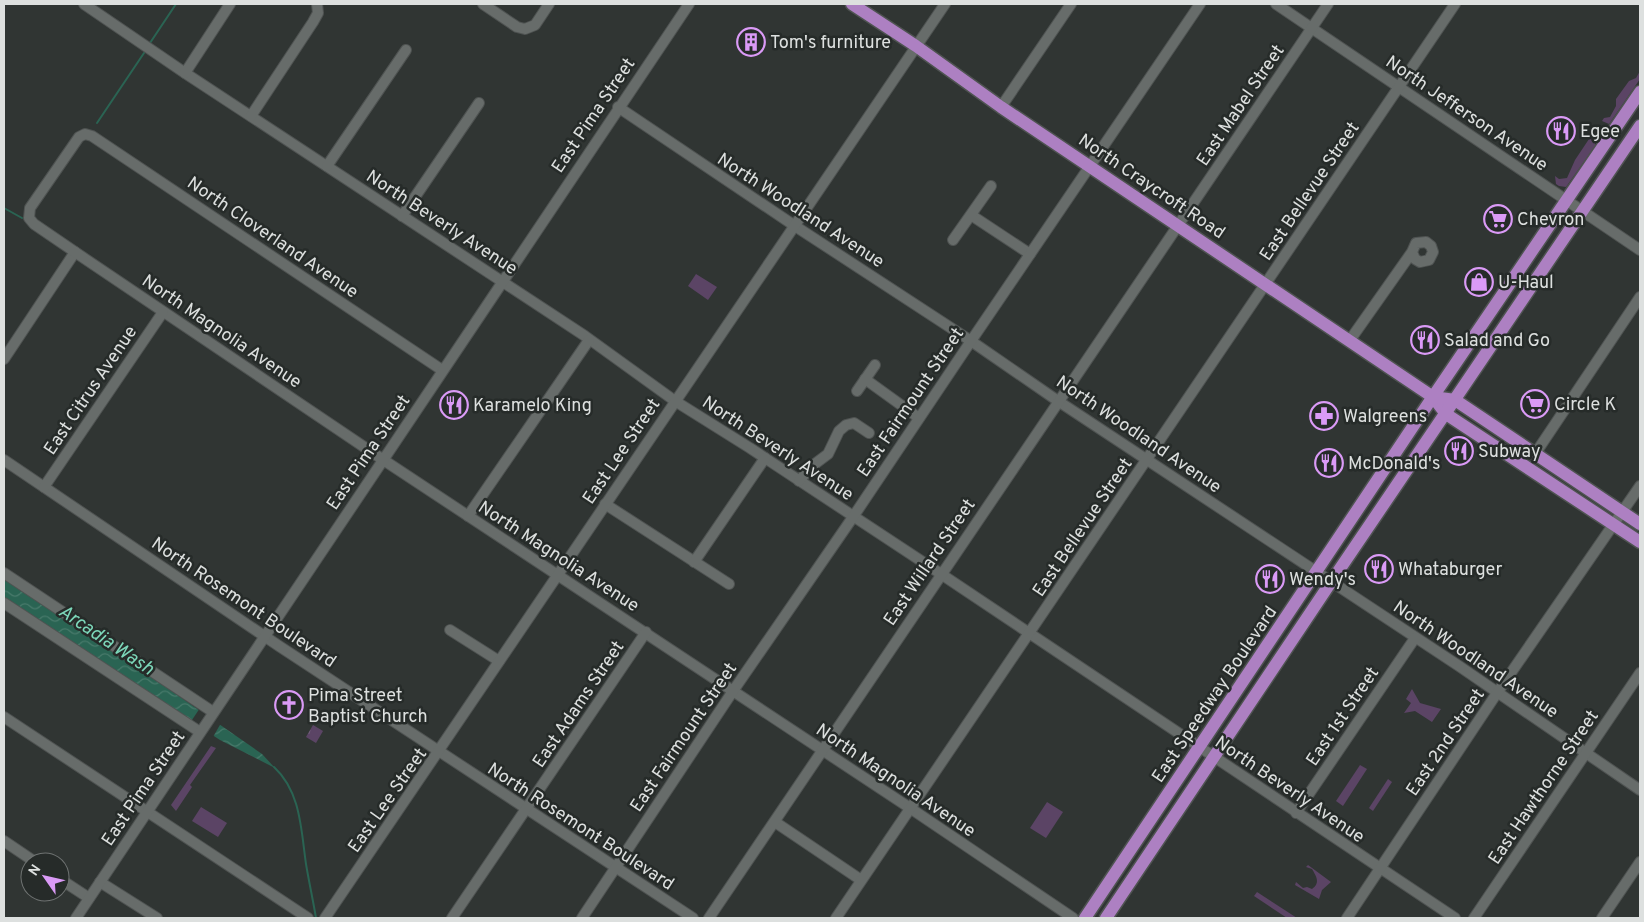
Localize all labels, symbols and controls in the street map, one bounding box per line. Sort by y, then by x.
building icon: Tom's furniture [736,27,766,57]
place label: Tom's furniture [770,32,891,55]
street label: East Mabel Street [1192,41,1290,171]
street label: North Jefferson Avenue [1380,51,1552,177]
street label: East Pima Street [547,54,641,178]
restaurant icon: Egee [1546,116,1576,146]
street label: East Bellevue Street [1255,118,1365,266]
place label: Egee [1580,121,1620,144]
street label: North Craycroft Road [1073,130,1229,245]
street label: North Woodland Avenue [712,149,888,274]
street label: North Beverly Avenue [361,166,521,281]
street label: North Cloverland Avenue [182,172,362,304]
supermarket icon: Chevron [1483,204,1513,234]
place label: Chevron [1517,209,1584,232]
shop icon: U-Haul [1464,267,1494,297]
street label: North Magnolia Avenue [137,270,305,394]
place label: U-Haul [1498,272,1554,295]
street label: East Citrus Avenue [40,322,143,460]
street label: East Fairmount Street [853,324,970,482]
restaurant icon: Salad and Go [1410,325,1440,355]
place label: Salad and Go [1444,330,1550,353]
street label: North Woodland Avenue [1051,371,1225,499]
supermarket icon: Circle K [1520,389,1550,419]
restaurant icon: Karamelo King [439,390,469,420]
street label: East Pima Street [322,391,416,515]
street label: North Beverly Avenue [697,392,857,507]
street label: East Lee Street [578,394,666,509]
place label: Circle K [1554,394,1616,417]
place label: Karamelo King [473,395,592,418]
pharmacy icon: Walgreens [1309,401,1339,431]
place label: Walgreens [1343,406,1427,429]
restaurant icon: Subway [1444,436,1474,466]
place label: Subway [1478,441,1541,464]
restaurant icon: McDonald's [1314,448,1344,478]
place label: McDonald's [1348,453,1440,476]
street label: East Bellevue Street [1028,454,1138,602]
street label: East Willard Street [879,495,981,631]
street label: North Magnolia Avenue [473,497,643,618]
street label: North Rosemont Boulevard [146,533,340,674]
restaurant icon: Whataburger [1364,554,1394,584]
place label: Whataburger [1398,559,1502,582]
restaurant icon: Wendy's [1255,564,1285,594]
place label: Wendy's [1289,569,1356,592]
street label: North Woodland Avenue [1388,596,1562,724]
water label: Arcadia Wash [53,600,159,682]
street label: East Speedway Boulevard [1148,602,1283,788]
street label: East Adams Street [528,637,630,773]
street label: East Fairmount Street [626,659,743,817]
street label: East 1st Street [1302,663,1385,771]
place label: Pima Street Baptist Church [308,685,428,729]
street label: East 2nd Street [1402,685,1491,801]
church icon: Pima Street Baptist Church [274,690,304,720]
street label: East Hawthorne Street [1484,706,1605,869]
street label: North Magnolia Avenue [811,719,979,843]
street label: East Pima Street [97,727,191,851]
street label: North Beverly Avenue [1210,732,1369,849]
street label: East Lee Street [344,744,433,858]
street label: North Rosemont Boulevard [482,758,678,896]
north arrow [20,852,70,902]
text: N [26,862,45,879]

